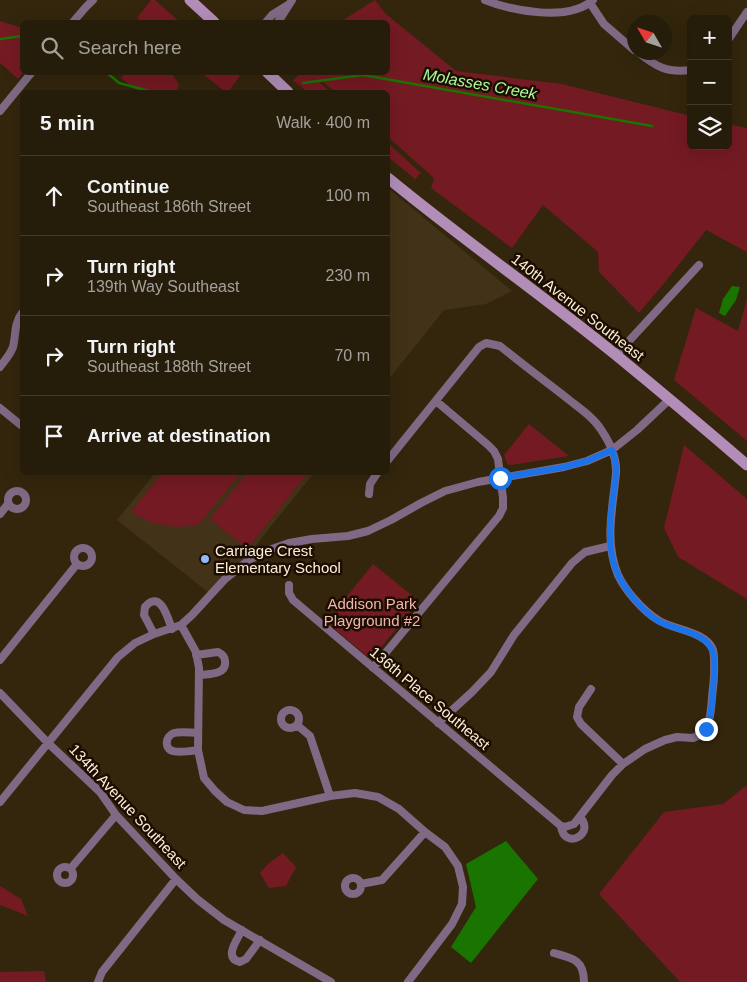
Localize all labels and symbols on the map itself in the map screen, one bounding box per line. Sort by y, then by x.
north arrow [627,15,672,60]
water label: Molasses Creek [422,66,539,103]
street label: 140th Avenue Southeast [508,250,648,364]
route start [489,467,512,490]
place label: Carriage Crest Elementary School [215,542,341,576]
marker: Carriage Crest Elementary School [199,553,211,565]
park label: Addison Park Playground #2 [324,595,420,629]
street label: 136th Place Southeast [367,643,494,754]
route end [695,718,718,741]
street label: 134th Avenue Southeast [66,741,190,872]

